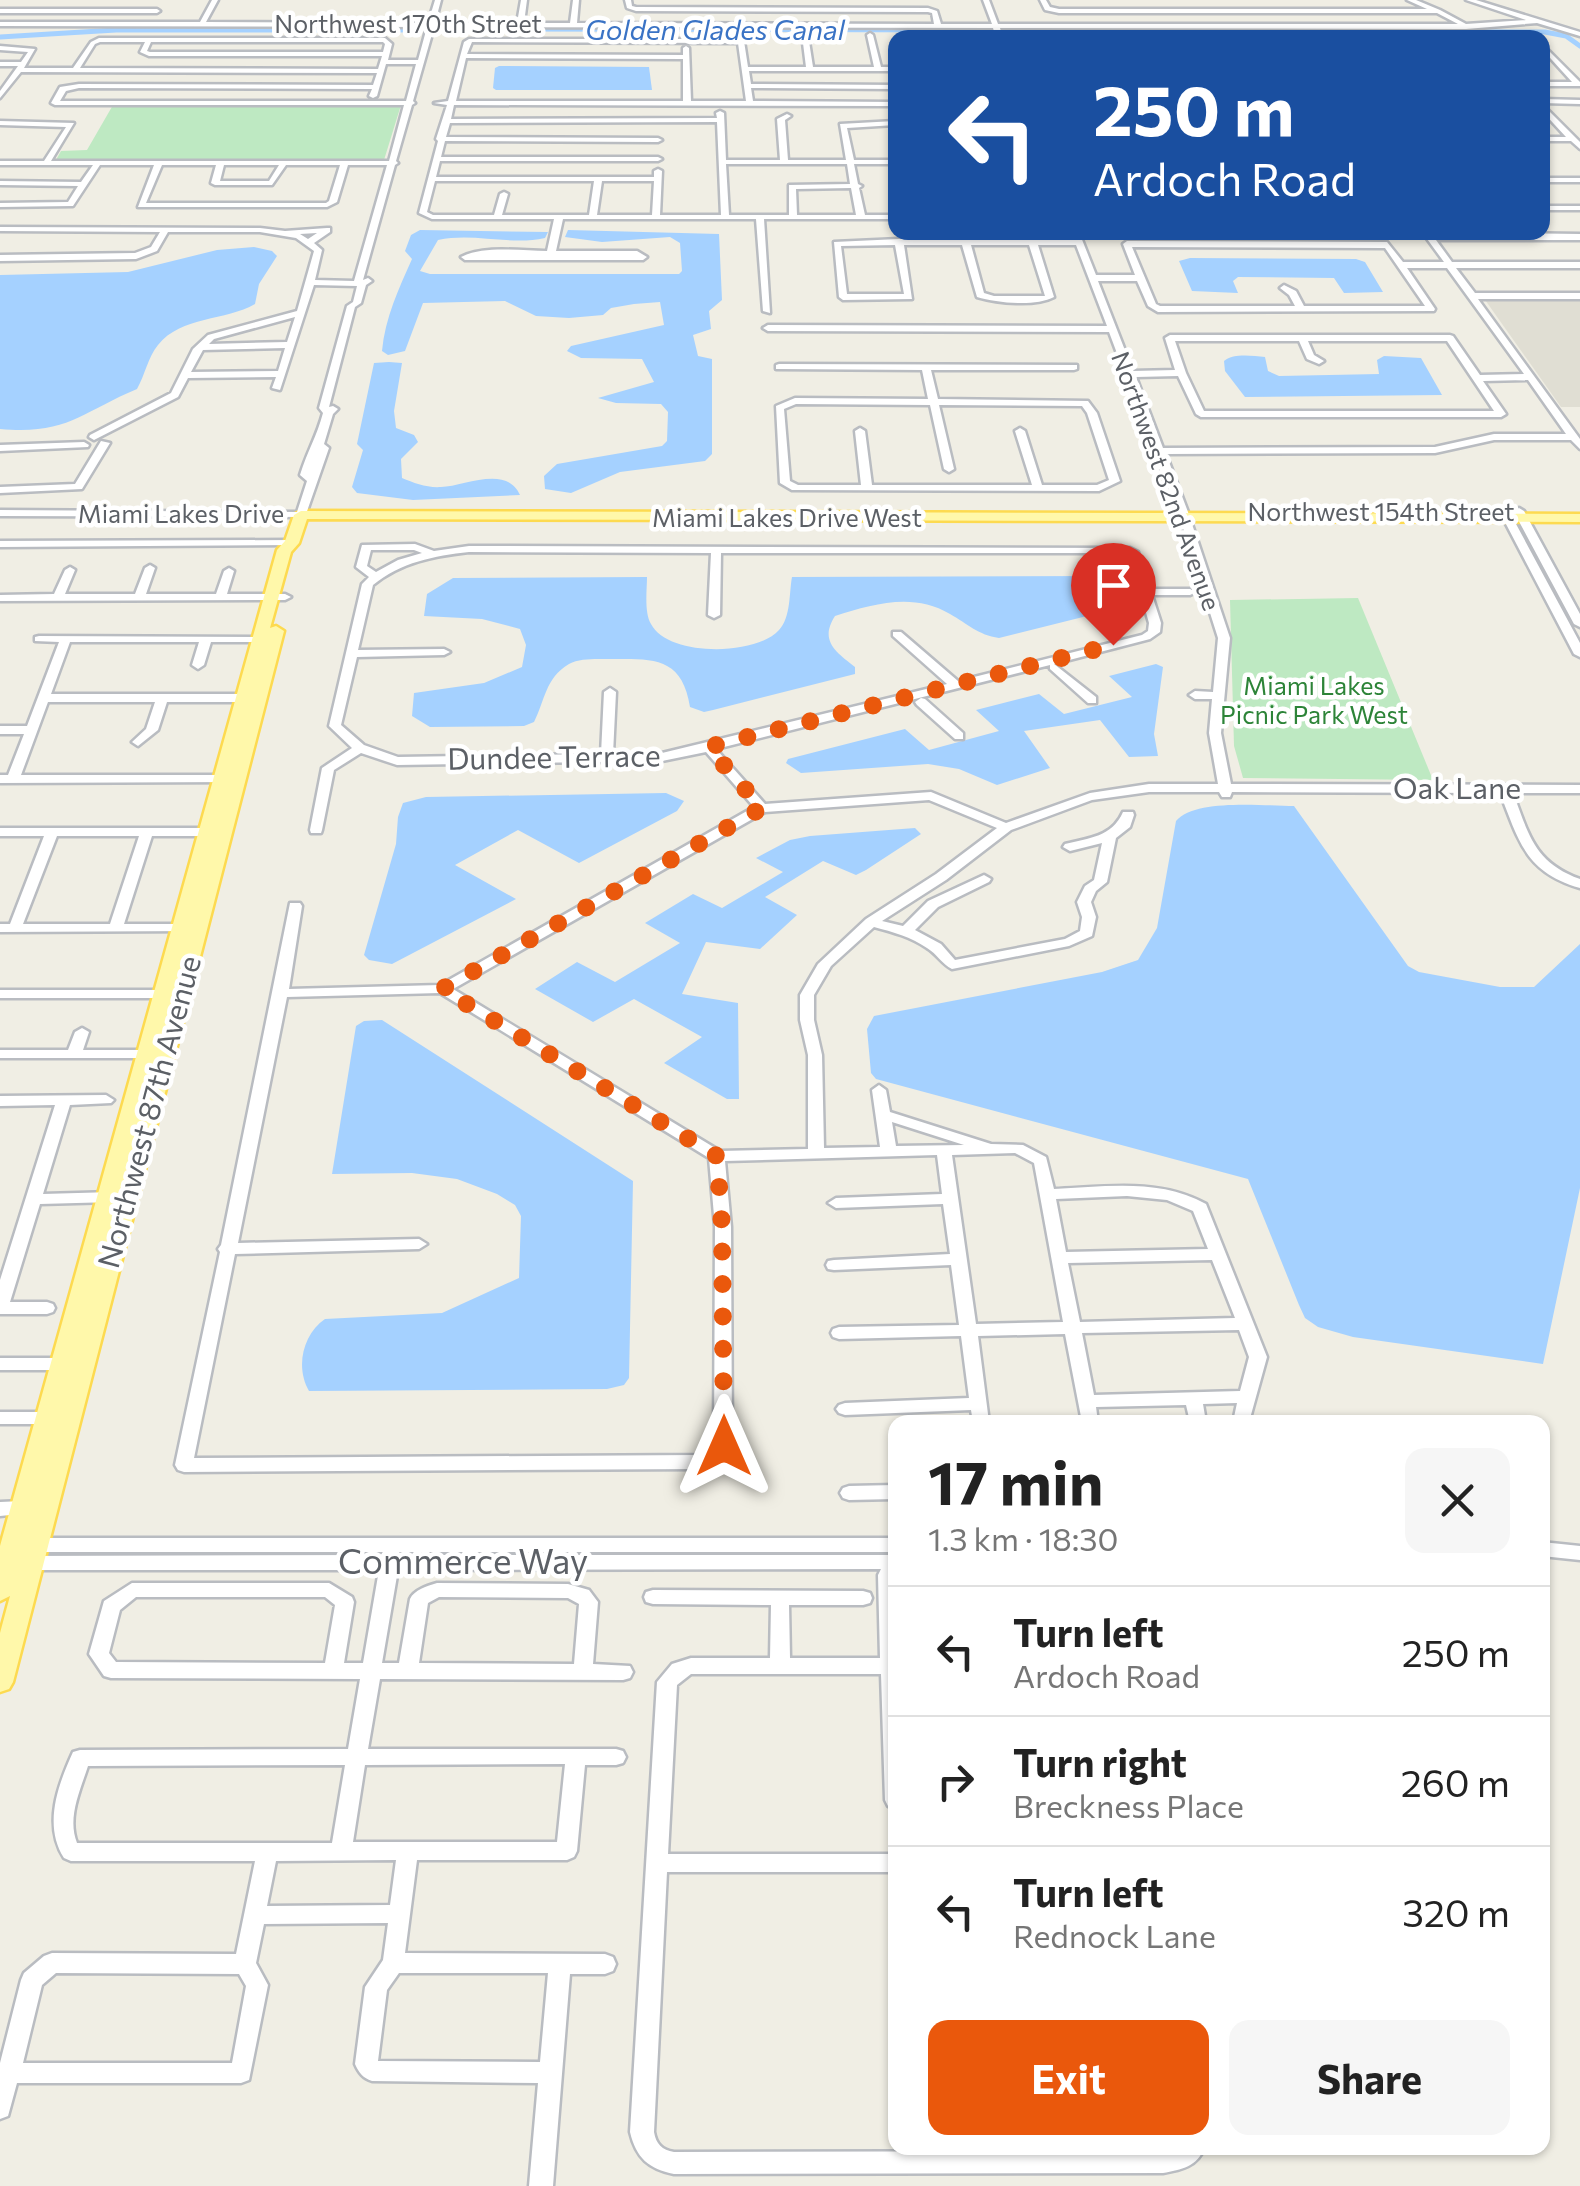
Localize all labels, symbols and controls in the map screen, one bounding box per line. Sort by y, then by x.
street label: Northwest 170th Street [274,8,542,38]
water label: Golden Glades Canal [585,12,846,46]
text: 250 m [1093,65,1295,150]
icon: left [928,70,1058,200]
text: Ardoch Road [1093,150,1356,205]
street label: Northwest 82nd Avenue [1106,347,1228,614]
street label: Northwest 154th Street [1247,496,1515,526]
street label: Miami Lakes Drive [78,498,284,528]
street label: Miami Lakes Drive West [652,502,922,532]
pin [1071,543,1156,646]
icon: arrive [1086,558,1141,613]
park label: Miami Lakes Picnic Park West [1220,670,1408,729]
street label: Dundee Terrace [447,735,661,776]
street label: Oak Lane [1393,768,1521,805]
street label: Northwest 87th Avenue [88,951,207,1272]
position arrow [672,1394,776,1498]
text: 17 min [928,1444,1103,1517]
button: close [1405,1448,1510,1553]
text: 1.3 km · 18:30 [928,1518,1118,1558]
street label: Commerce Way [338,1538,588,1581]
text: Turn left [1013,1608,1164,1655]
icon: left [928,1624,983,1679]
text: 250 m [1402,1628,1510,1675]
text: Ardoch Road [1013,1655,1200,1695]
text: Turn right [1013,1738,1187,1785]
icon: right [928,1754,983,1809]
text: 260 m [1401,1758,1510,1805]
text: Breckness Place [1013,1785,1244,1825]
text: Turn left [1013,1868,1164,1915]
icon: left [928,1884,983,1939]
text: 320 m [1402,1888,1510,1935]
text: Rednock Lane [1013,1915,1216,1955]
button: Exit [928,2020,1209,2135]
button: Share [1229,2020,1510,2135]

